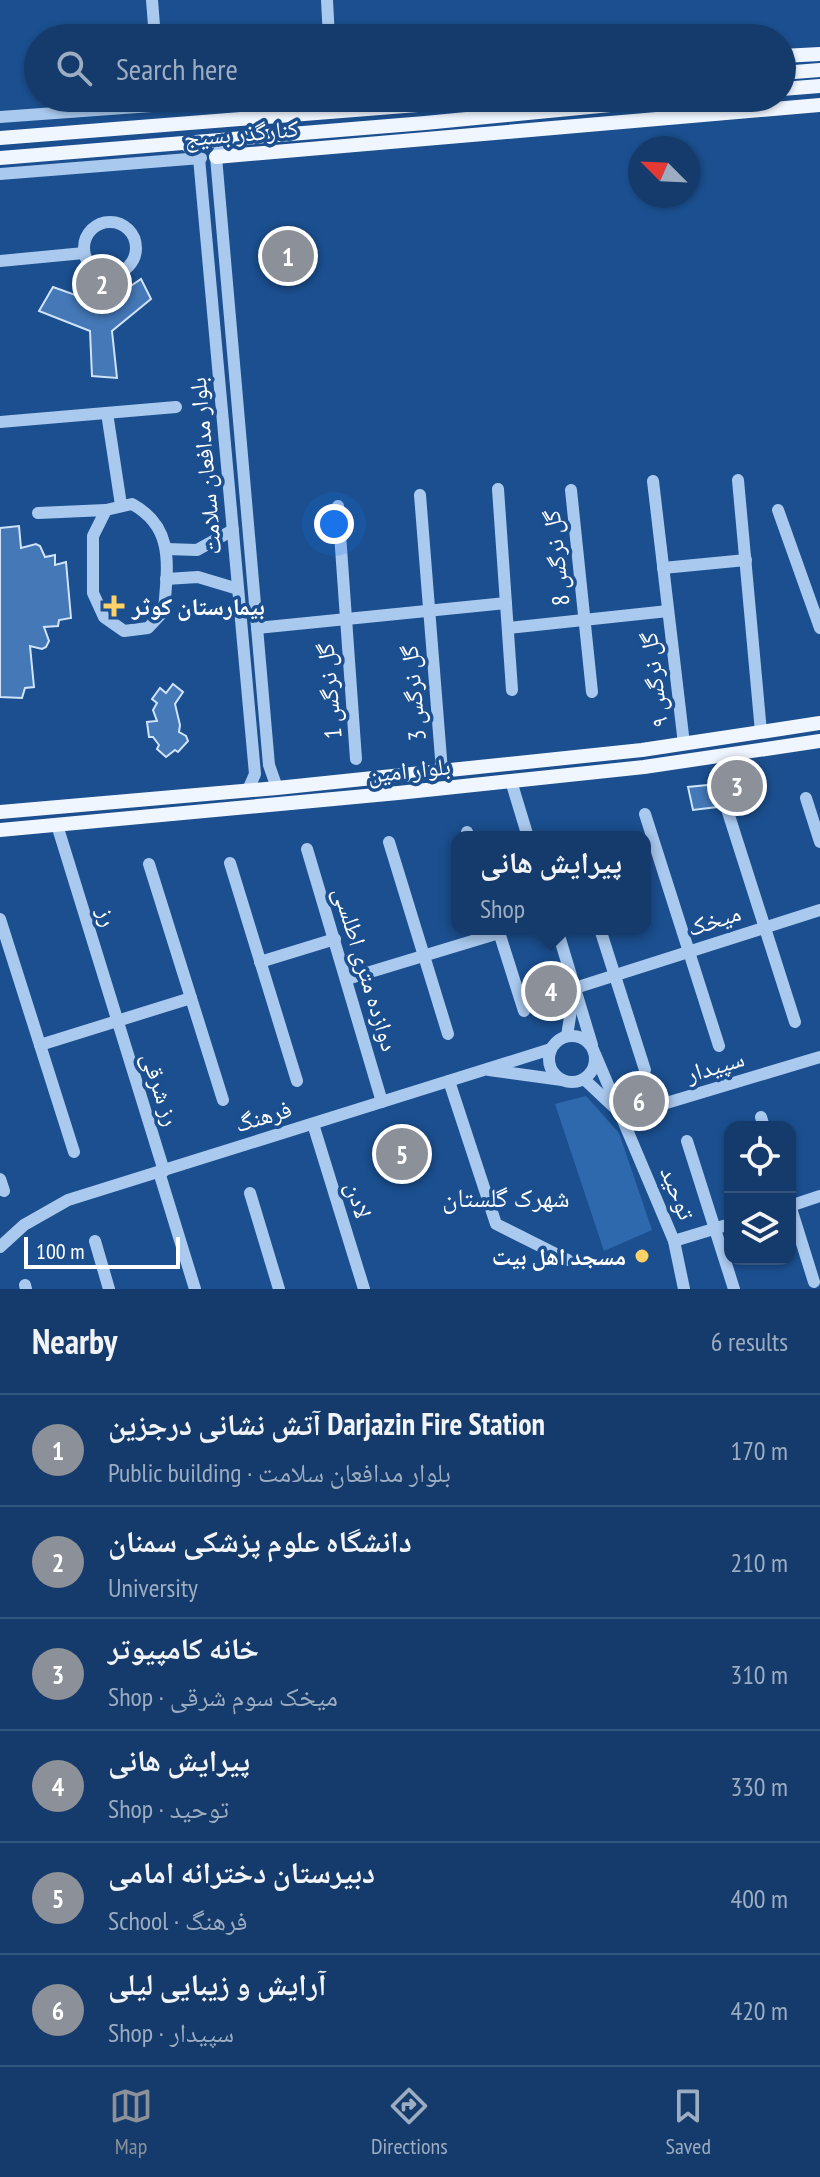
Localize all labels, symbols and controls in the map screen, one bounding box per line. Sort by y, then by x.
search box [24,24,796,112]
icon: search [52,46,96,90]
text: Search here [116,49,238,88]
street label: کنارگذر بسیج [182,113,300,153]
north arrow [628,136,700,208]
pin: 1 [262,226,314,286]
pin: 2 [76,254,128,314]
street label: بلوار مدافعان سلامت [182,376,228,556]
your location [314,504,354,544]
street label: گل نرگس 8 [536,509,576,607]
place label: بیمارستان کوثر [131,591,265,622]
marker: بیمارستان کوثر [103,595,125,617]
street label: گل نرگس ۹ [633,631,675,729]
street label: گل نرگس 1 [309,642,349,740]
street label: گل نرگس 3 [393,644,433,742]
street label: بلوار امین [366,750,452,790]
pin: 3 [711,756,763,816]
popup [451,831,651,935]
text: پیرایش هانی [480,842,622,881]
street label: دوازده متری اطلسی [326,883,406,1055]
text: Shop [480,892,525,925]
street label: میخک [683,897,745,943]
street label: رز [90,903,125,930]
pin: 4 [525,961,577,1021]
street label: سپیدار [681,1042,748,1090]
street label: رز شرقی [135,1048,187,1130]
pin: 6 [613,1071,665,1131]
street label: فرهنگ [231,1093,295,1139]
map controls [724,1121,796,1265]
button: locate [724,1121,796,1193]
pin: 5 [376,1124,428,1184]
street label: توحید [653,1162,703,1224]
street label: لادن [339,1178,379,1222]
district label: شهرک گلستان [442,1181,570,1214]
button: layers [724,1193,796,1265]
scale bar [24,1233,180,1269]
text: 100 m [36,1237,85,1265]
place label: مسجد اهل بیت [492,1241,626,1272]
marker: مسجد اهل بیت [633,1247,651,1265]
text: Nearby [32,1319,117,1363]
text: 6 results [711,1325,788,1358]
text: آتش نشانی درجزین Darjazin Fire Station [108,1404,545,1443]
text: 1 [52,1434,64,1467]
text: 170 m [730,1434,788,1467]
text: Public building · بلوار مدافعان سلامت [108,1456,451,1489]
text: دانشگاه علوم پزشکی سمنان [108,1521,412,1560]
text: 2 [52,1546,64,1579]
text: 210 m [730,1546,788,1579]
text: University [108,1571,198,1604]
text: خانه کامپیوتر [108,1628,259,1667]
text: 3 [52,1658,64,1691]
text: 310 m [730,1658,788,1691]
text: Shop · میخک سوم شرقی [108,1680,338,1713]
text: پیرایش هانی [108,1740,250,1779]
text: 4 [52,1770,64,1803]
text: 330 m [730,1770,788,1803]
text: Shop · توحید [108,1792,229,1825]
text: دبیرستان دخترانه امامی [108,1852,375,1891]
text: 5 [52,1882,64,1915]
text: 400 m [730,1882,788,1915]
text: School · فرهنگ [108,1904,247,1937]
text: آرایش و زیبایی لیلی [108,1964,327,2003]
text: 6 [52,1994,64,2027]
text: 420 m [730,1994,788,2027]
text: Shop · سپیدار [108,2016,234,2049]
tab: Map [109,2084,153,2160]
tab: Directions [371,2084,448,2160]
tab: Saved [666,2084,711,2160]

